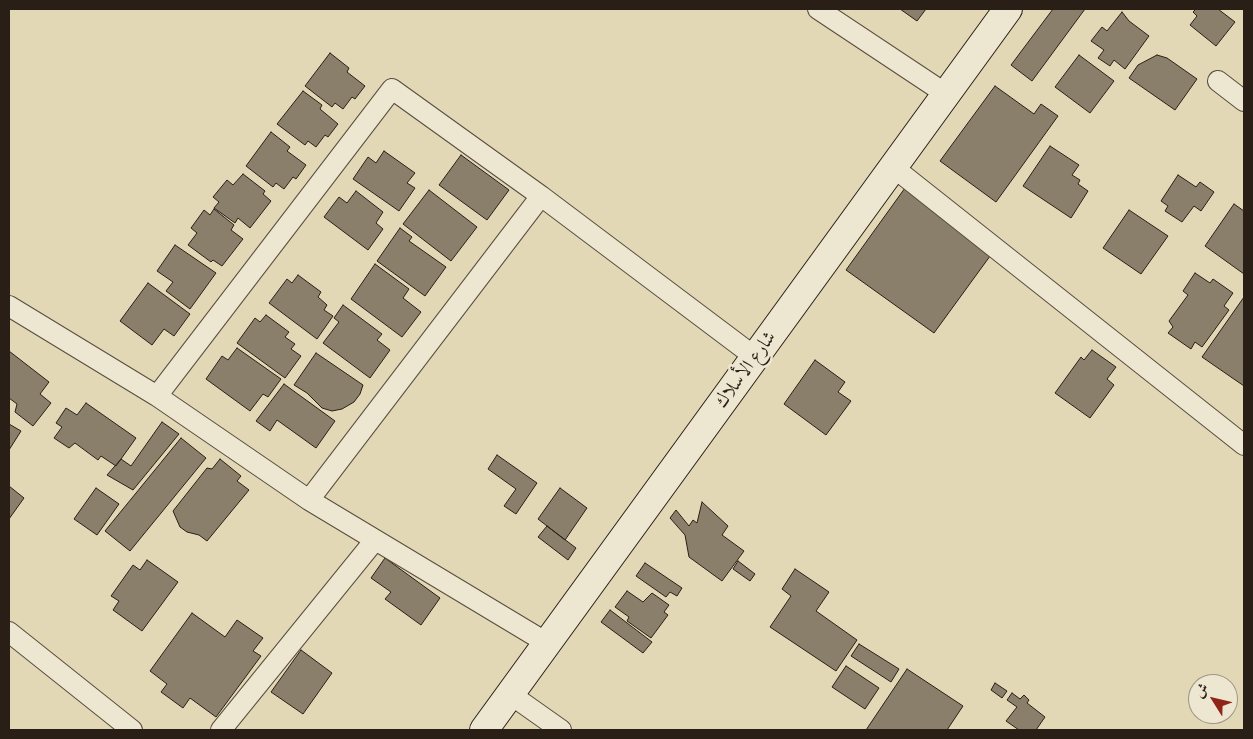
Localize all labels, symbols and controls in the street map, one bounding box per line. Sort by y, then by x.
street label: شارع الأسلاك [710,327,782,413]
north arrow [1188,674,1238,724]
text: ش [1190,680,1212,701]

